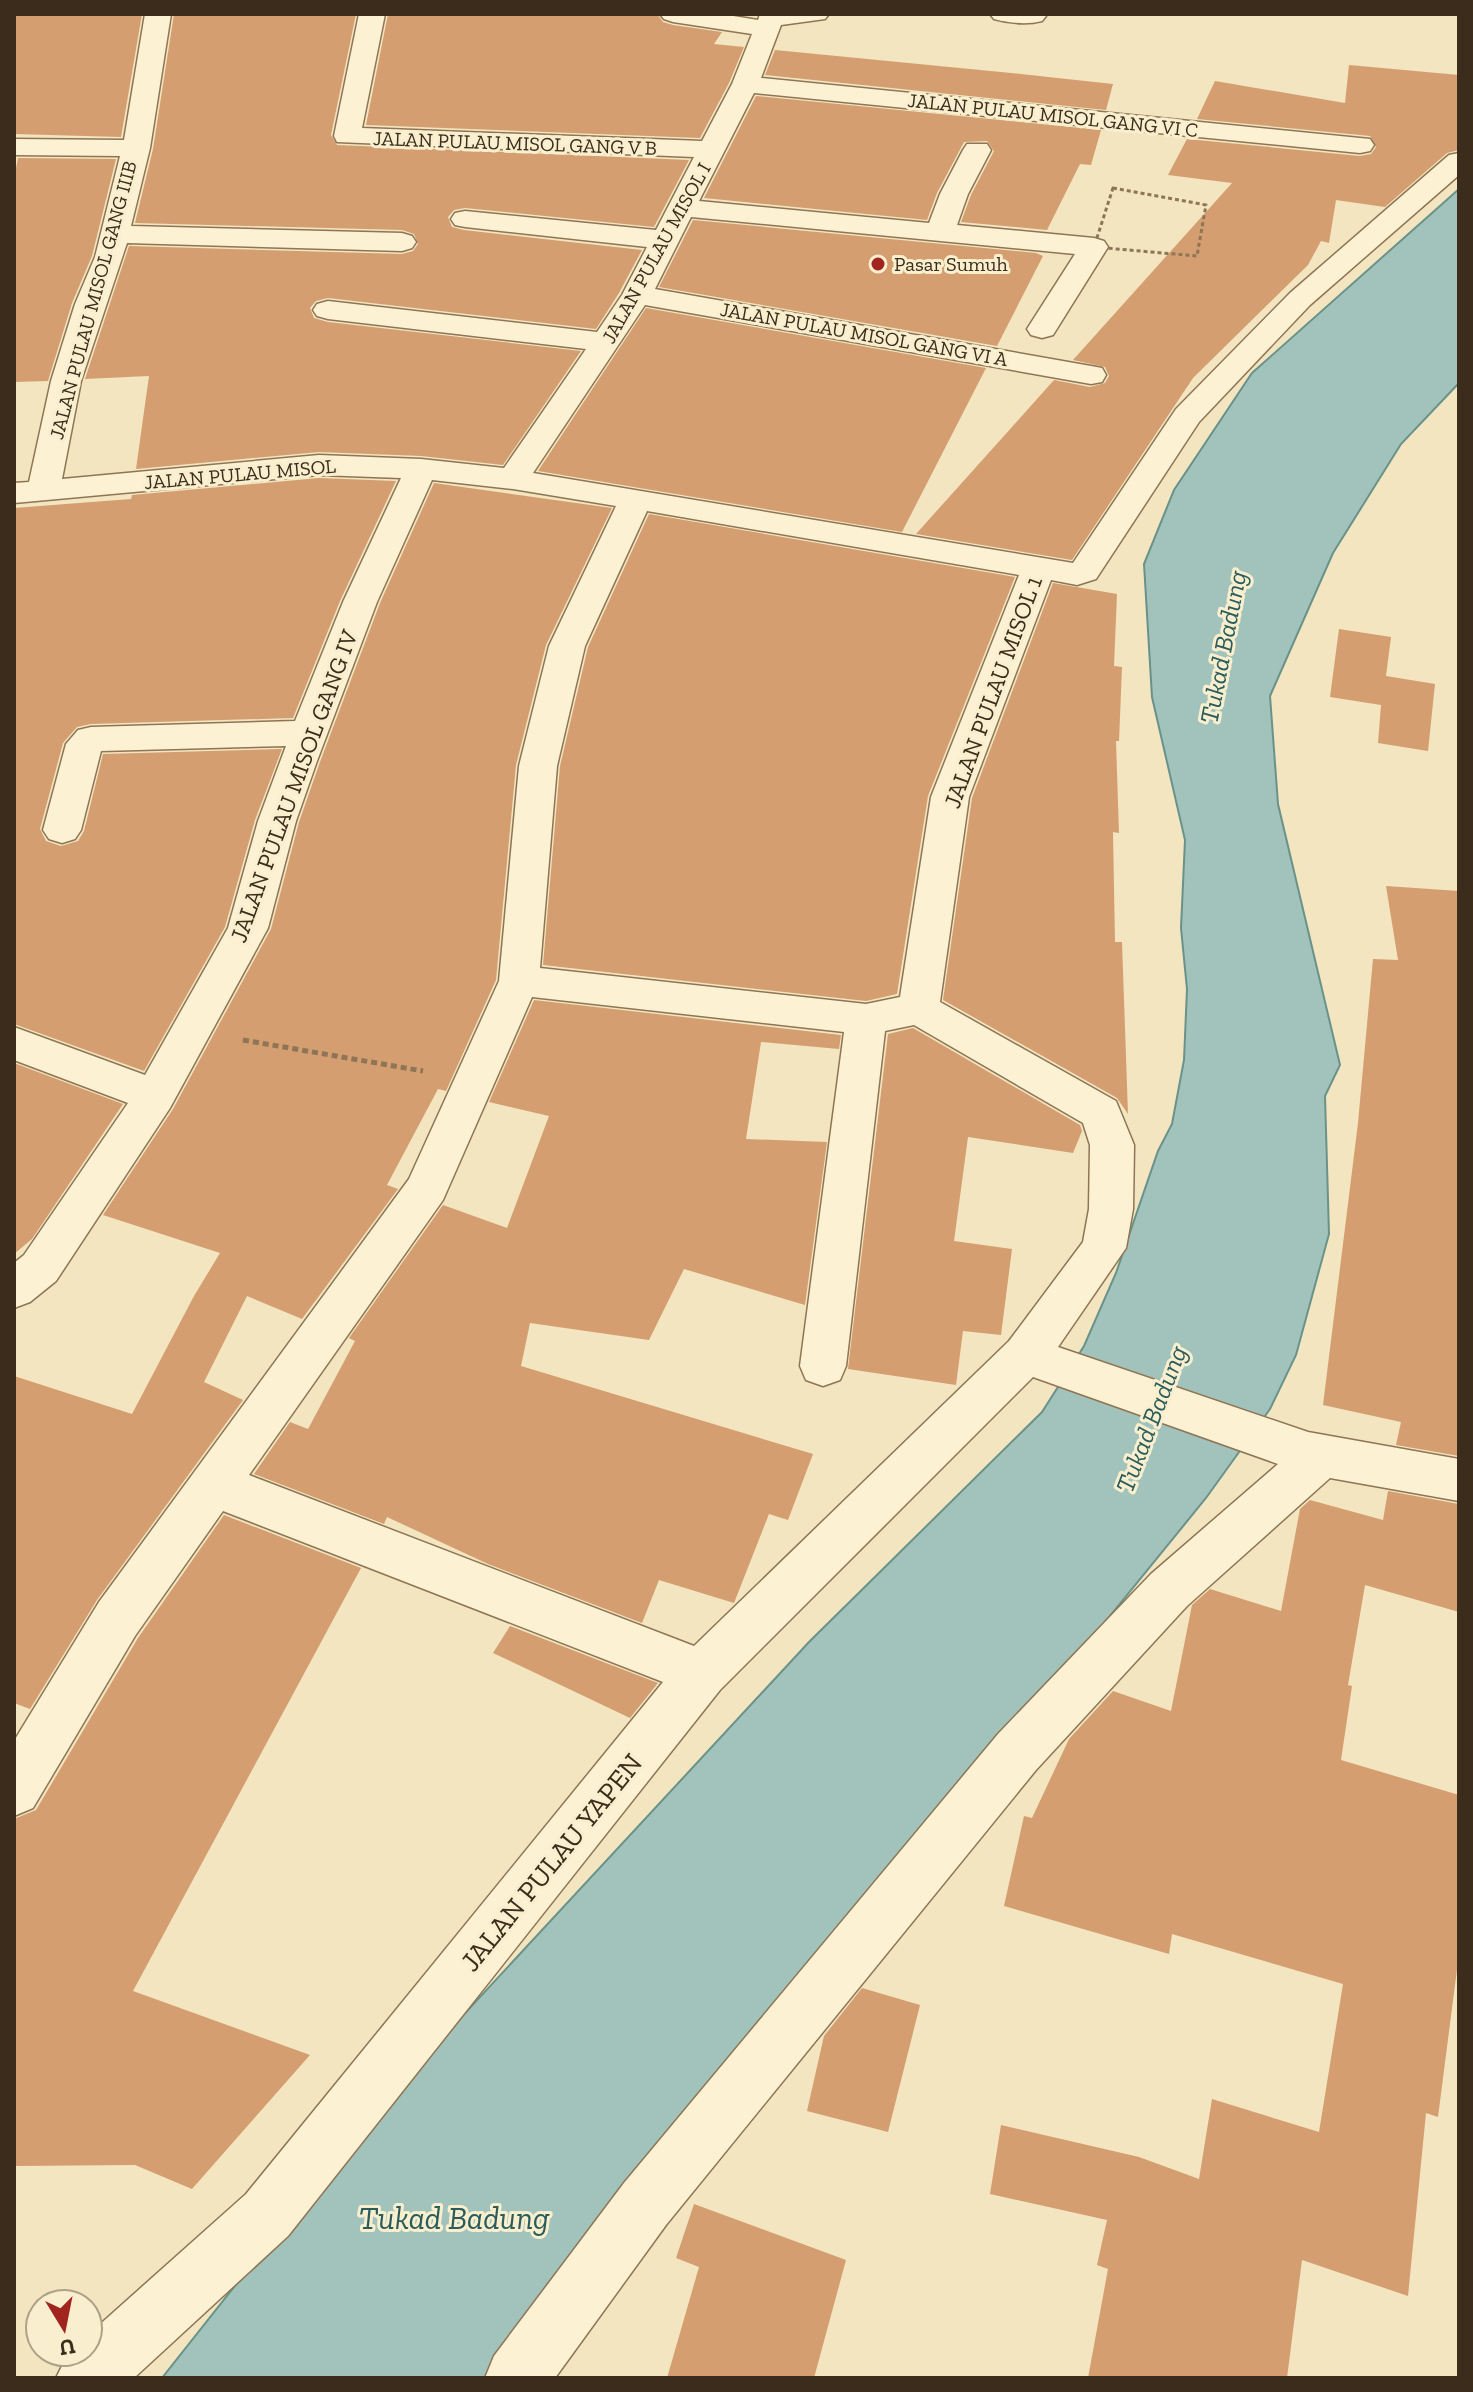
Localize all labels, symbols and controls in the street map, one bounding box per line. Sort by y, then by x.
street label: JALAN PULAU MISOL GANG VI C [907,88,1199,142]
street label: JALAN PULAU MISOL GANG V B [373,126,657,160]
street label: JALAN PULAU MISOL GANG IIIB [44,158,142,442]
street label: JALAN PULAU MISOL I [596,159,716,347]
place label: Pasar Sumuh [894,252,1008,276]
marker: Pasar Sumuh [869,255,887,273]
street label: JALAN PULAU MISOL GANG VI A [718,297,1011,371]
street label: JALAN PULAU MISOL [143,454,337,494]
water label: Tukad Badung [1193,567,1254,726]
street label: JALAN PULAU MISOL 1 [937,572,1048,812]
street label: JALAN PULAU MISOL GANG IV [223,625,364,946]
water label: Tukad Badung [1108,1340,1194,1497]
street label: JALAN PULAU YAPEN [453,1747,649,1978]
water label: Tukad Badung [359,2199,550,2237]
north arrow [24,2288,104,2368]
text: U [57,2333,78,2362]

